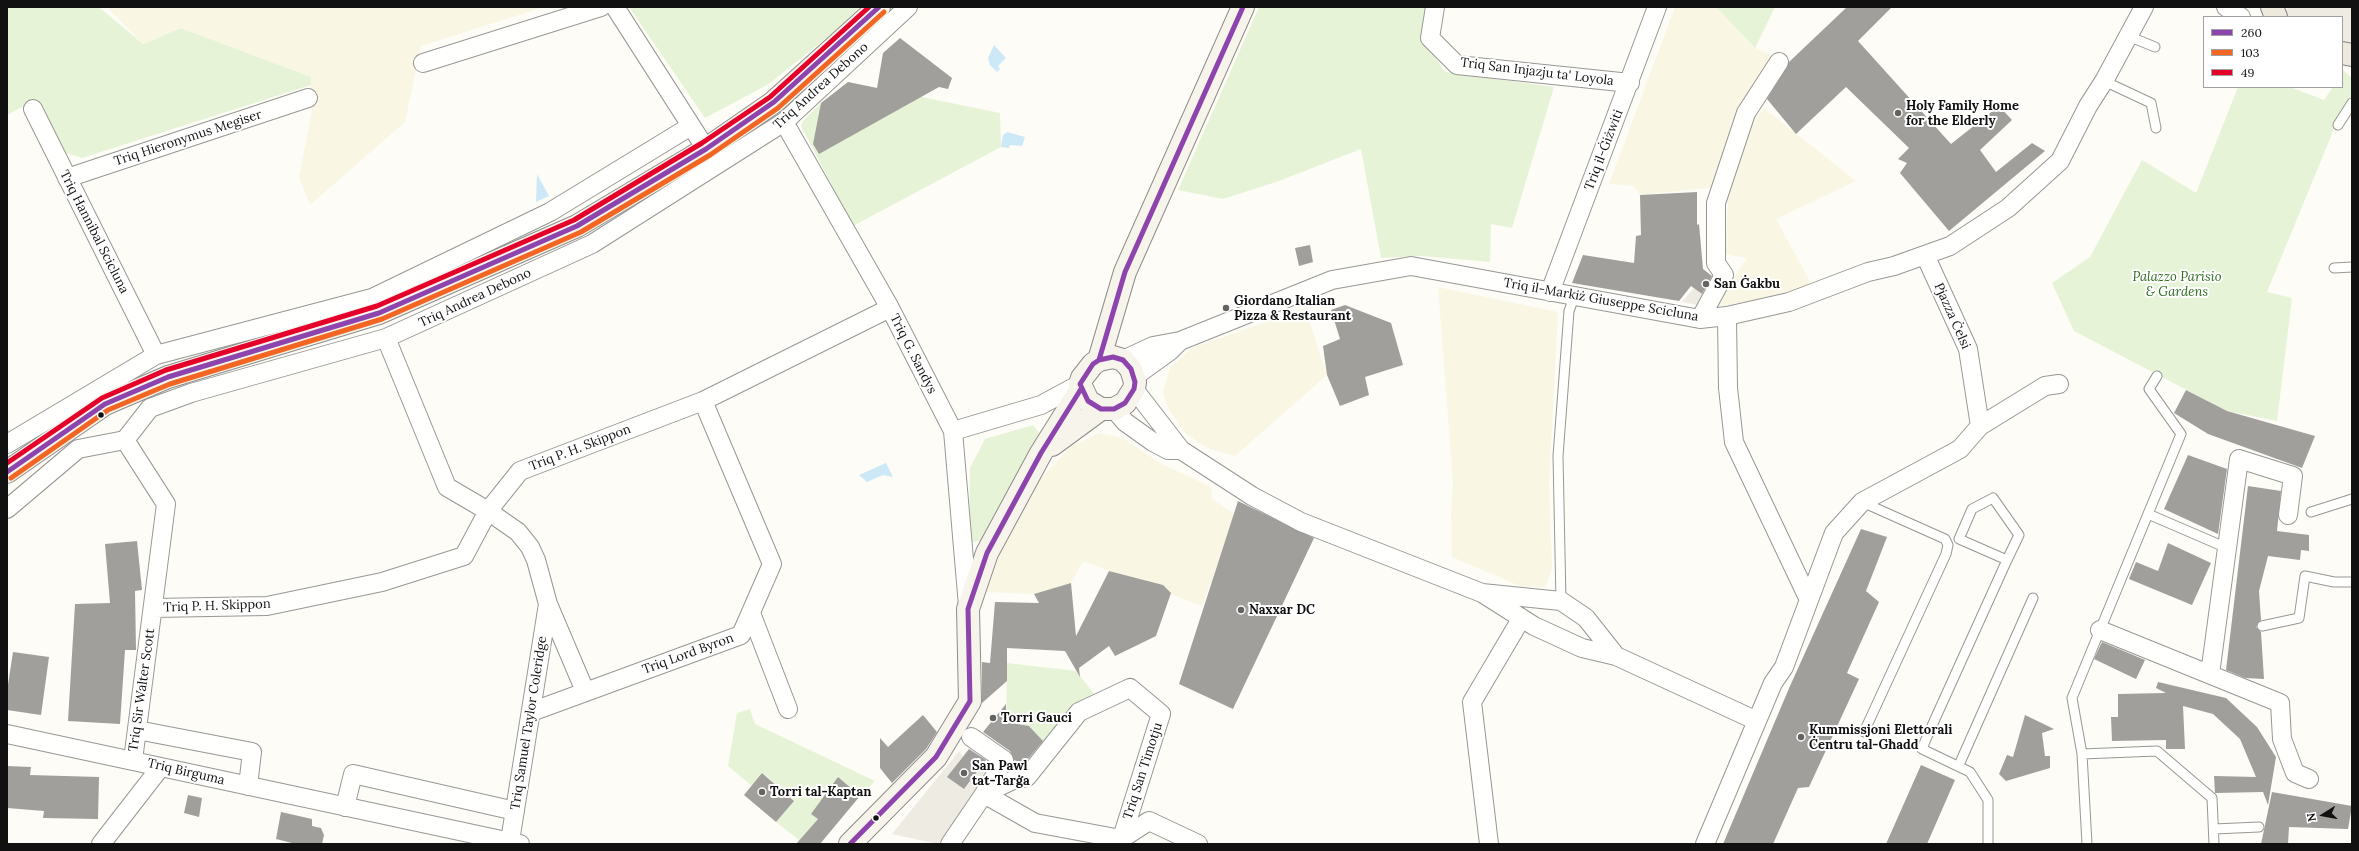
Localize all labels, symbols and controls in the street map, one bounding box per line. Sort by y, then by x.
legend [2203,16,2343,88]
text: 260 [2241,25,2262,40]
street label: Triq Andrea Debono [770,39,872,133]
text: 103 [2241,45,2260,60]
street label: Triq San Injazju ta' Loyola [1459,55,1615,89]
text: 49 [2241,65,2254,80]
place label: Holy Family Home for the Elderly [1906,98,2019,129]
street label: Triq Hieronymus Megiser [112,107,264,169]
street label: Triq il-Ġiżwiti [1581,108,1627,192]
marker: Holy Family Home for the Elderly [1893,108,1903,118]
street label: Triq Hannibal Scicluna [56,168,132,296]
street label: Triq Andrea Debono [416,265,534,331]
park label: Palazzo Parisio & Gardens [2132,269,2222,300]
street label: Triq il-Markiż Giuseppe Scicluna [1502,275,1700,325]
place label: San Ġakbu [1714,276,1780,292]
marker: San Ġakbu [1701,279,1711,289]
street label: Pjazza Ċelsi [1931,281,1973,351]
place label: Giordano Italian Pizza & Restaurant [1234,293,1351,324]
marker: Giordano Italian Pizza & Restaurant [1221,303,1231,313]
street label: Triq G. Sandys [886,312,940,396]
unlabelled marker [96,410,106,420]
street label: Triq P. H. Skippon [527,421,633,475]
street label: Triq P. H. Skippon [163,596,271,616]
place label: Naxxar DC [1249,602,1315,618]
marker: Naxxar DC [1236,605,1246,615]
street label: Triq Sir Walter Scott [126,627,158,753]
street label: Triq Lord Byron [640,630,736,678]
street label: Triq Samuel Taylor Coleridge [508,635,550,811]
place label: Torri Gauci [1001,710,1072,726]
marker: Torri Gauci [988,713,998,723]
street label: Triq San Timotju [1120,721,1166,821]
place label: Kummissjoni Elettorali Ċentru tal-Għadd [1809,722,1953,753]
marker: Kummissjoni Elettorali Ċentru tal-Għadd [1796,732,1806,742]
street label: Triq Birguma [146,756,226,788]
place label: San Pawl tat-Tarġa [972,758,1030,789]
marker: San Pawl tat-Tarġa [959,768,969,778]
place label: Torri tal-Kaptan [770,784,872,800]
marker: Torri tal-Kaptan [757,787,767,797]
north arrow [2303,795,2343,835]
text: N [2304,812,2319,823]
unlabelled marker [871,813,881,823]

